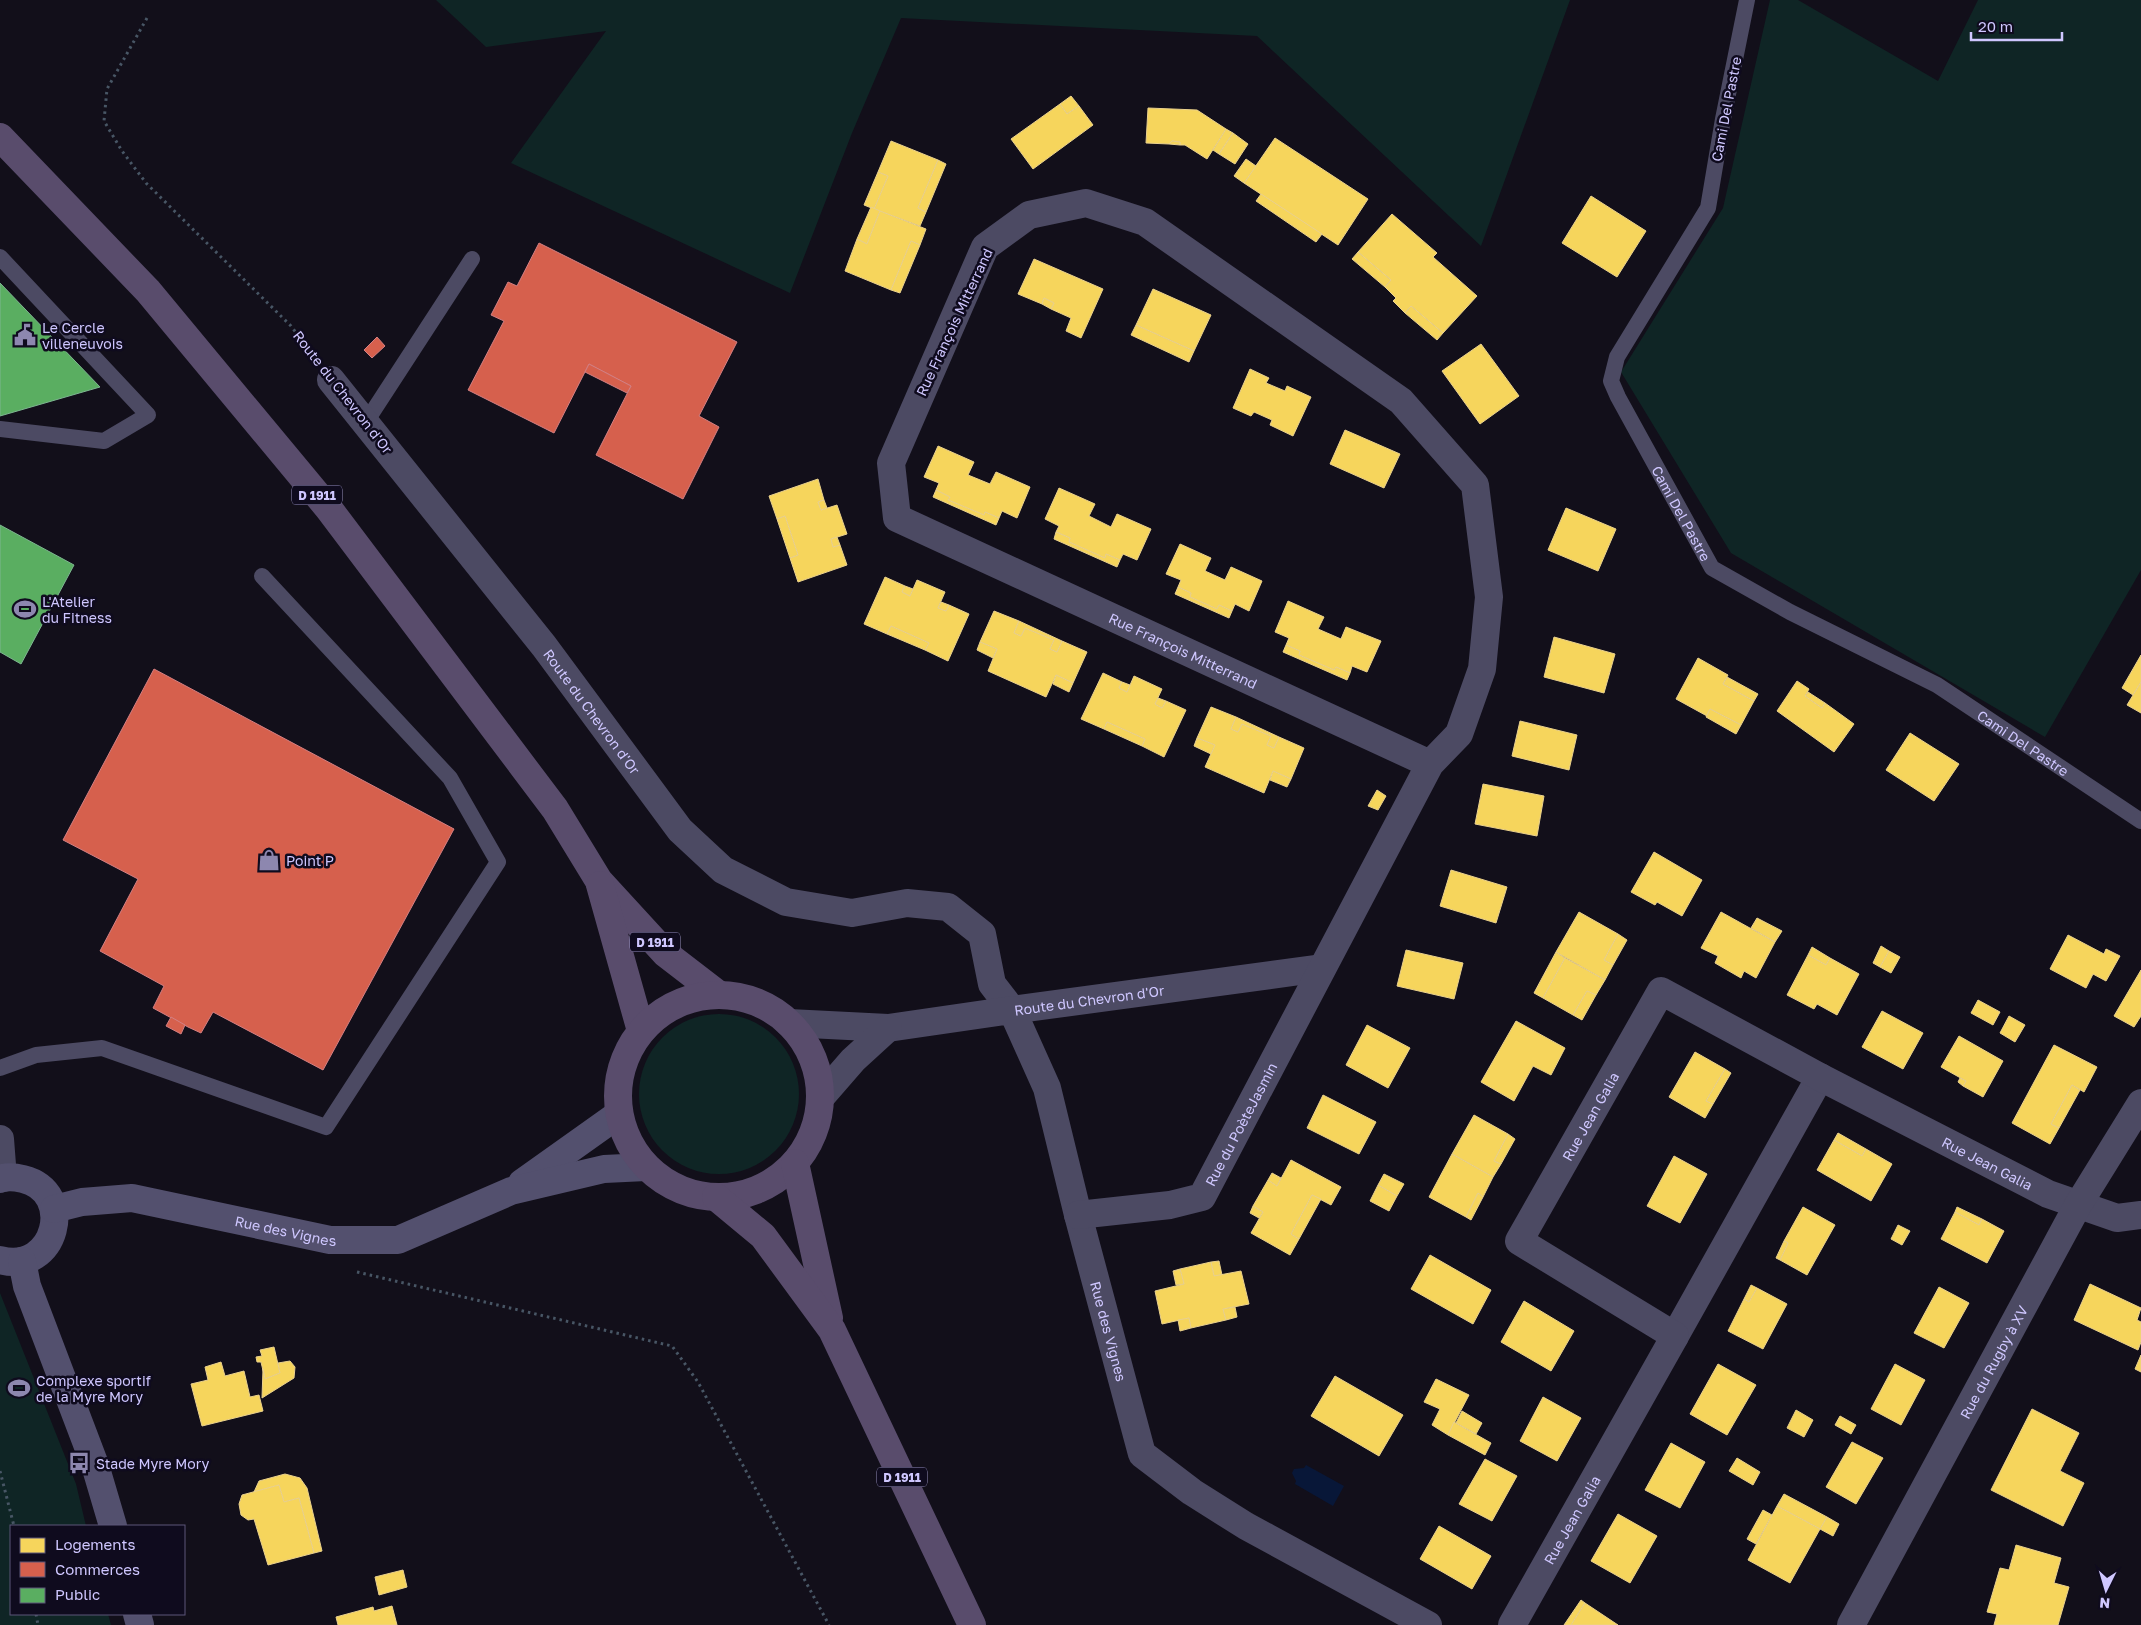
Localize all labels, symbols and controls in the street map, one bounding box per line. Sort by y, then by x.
scale bar [1971,10,2062,42]
text: 20 m [1978,17,2013,35]
street label: Cami Del Pastre [1708,55,1744,163]
street label: Rue François Mitterrand [912,245,996,399]
place label: Le Cercle villeneuvois [42,319,123,352]
public building icon: Le Cercle villeneuvois [12,322,38,348]
street label: Route du Chevron d'Or [290,327,397,457]
street label: Cami Del Pastre [1649,462,1715,564]
road number: D 1911 [292,486,342,504]
place label: L'Atelier du Fitness [42,593,112,626]
sports icon: L'Atelier du Fitness [12,596,38,622]
street label: Rue François Mitterrand [1107,609,1260,692]
street label: Route du Chevron d'Or [540,645,644,778]
street label: Cami Del Pastre [1974,706,2072,779]
shop icon: Point P [256,847,282,873]
place label: Point P [286,852,334,869]
road number: D 1911 [630,932,680,952]
street label: Route du Chevron d'Or [1013,981,1166,1018]
street label: Rue du PoèteJasmin [1201,1059,1280,1189]
street label: Rue Jean Galia [1558,1069,1622,1164]
street label: Rue Jean Galia [1939,1133,2036,1193]
street label: Rue des Vignes [233,1212,336,1249]
street label: Rue des Vignes [1088,1279,1131,1383]
street label: Rue du Rugby à XV [1956,1302,2031,1422]
place label: Complexe sportif de la Myre Mory [36,1372,151,1405]
sports icon: Complexe sportif de la Myre Mory [6,1375,32,1401]
bus stop icon: Stade Myre Mory [66,1450,92,1476]
place label: Stade Myre Mory [96,1455,210,1472]
road number: D 1911 [877,1468,927,1486]
street label: Rue Jean Galia [1540,1472,1603,1567]
legend [10,1525,185,1615]
text: Logements [55,1535,135,1553]
text: Commerces [55,1560,140,1578]
north arrow [2081,1565,2131,1615]
text: Public [55,1585,100,1603]
text: N [2099,1595,2111,1612]

